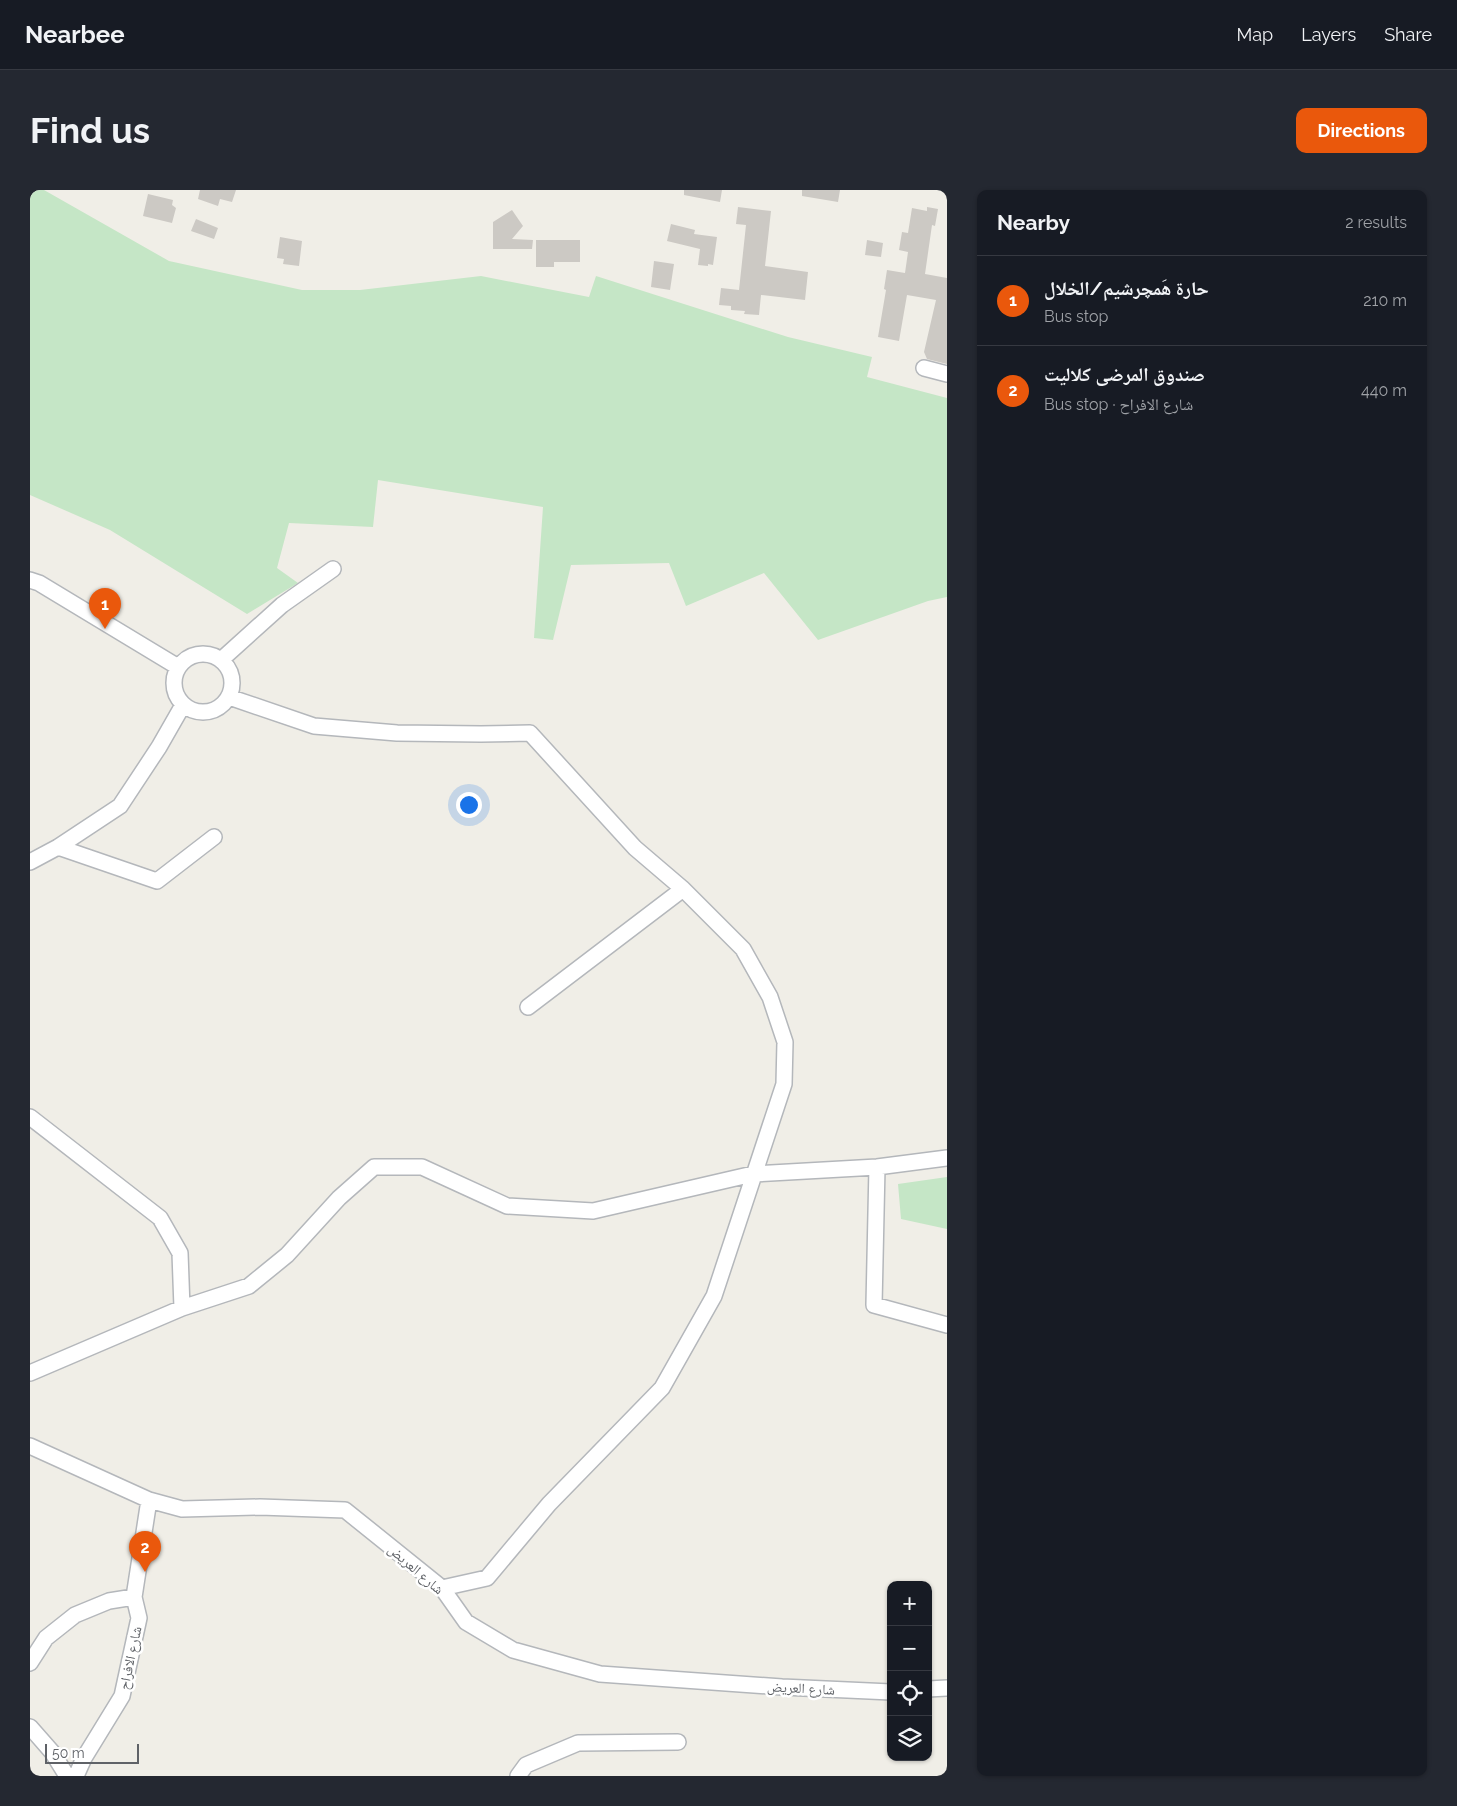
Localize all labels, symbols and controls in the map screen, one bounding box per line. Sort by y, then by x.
text: Nearbee [25,20,125,49]
text: Map [1237,24,1273,45]
text: Layers [1301,24,1356,45]
text: Share [1384,24,1432,45]
button: Directions [1296,108,1427,153]
text: Find us [30,110,150,151]
text: Nearby [997,210,1070,235]
text: 2 results [1345,213,1407,232]
text: حارة هَمچرشيم/الخلال [1044,277,1209,299]
text: 1 [1009,291,1017,310]
text: 210 m [1363,291,1407,310]
text: Bus stop [1044,307,1108,326]
text: صندوق المرضى كلاليت [1044,363,1205,385]
text: 2 [1008,381,1018,400]
text: 440 m [1361,381,1407,400]
text: Bus stop · شارع الافراح [1044,395,1193,414]
pin: 1 [89,588,121,629]
your location [456,792,482,818]
pin: 2 [129,1531,161,1572]
street label: شارع العريض [384,1541,447,1599]
map controls [887,1581,932,1761]
button: + [887,1581,932,1626]
street label: شارع الافراح [115,1625,146,1692]
button: − [887,1626,932,1671]
button: locate [887,1671,932,1716]
street label: شارع العريض [766,1678,835,1700]
button: layers [887,1716,932,1761]
scale bar [45,1741,139,1764]
text: 50 m [52,1745,85,1761]

